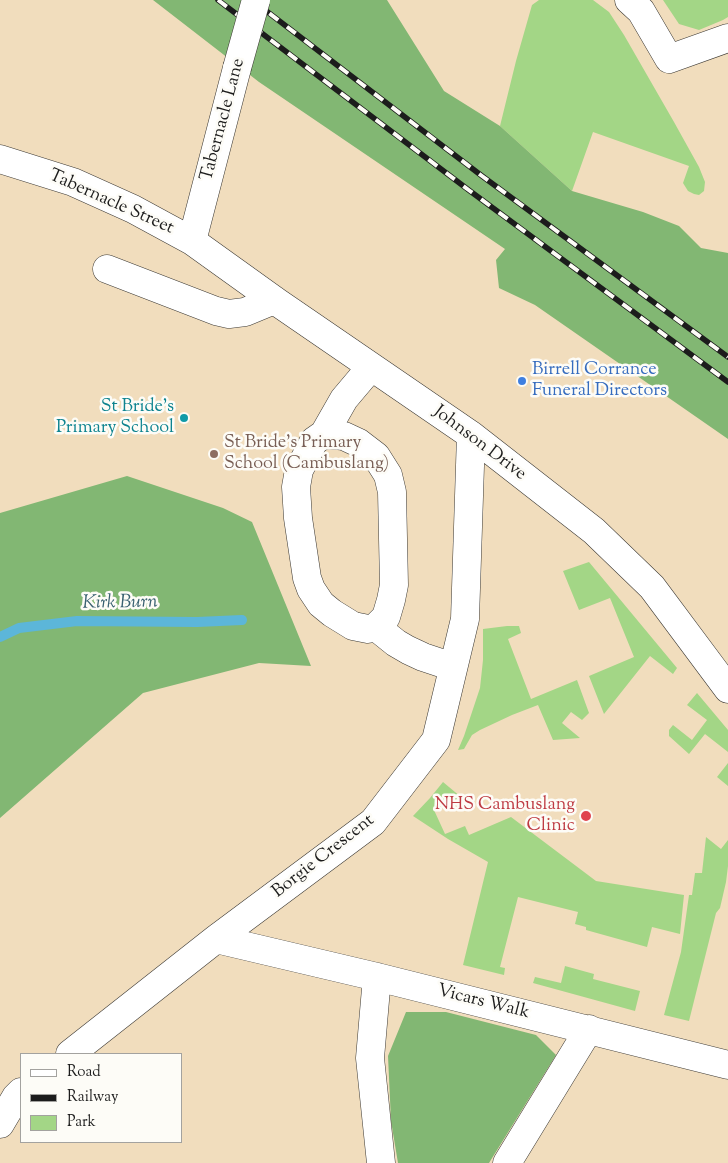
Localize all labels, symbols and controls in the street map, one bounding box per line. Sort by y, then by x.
street label: Tabernacle Lane [197,56,251,184]
street label: Tabernacle Street [45,166,177,240]
place label: Birrell Corrance Funeral Directors [532,360,667,402]
marker: Birrell Corrance Funeral Directors [516,375,528,387]
place label: St Bride's Primary School [56,397,174,439]
street label: Johnson Drive [428,402,530,486]
marker: St Bride's Primary School [178,412,190,424]
place label: St Bride's Primary School (Cambuslang) [224,433,389,476]
marker: St Bride's Primary School (Cambuslang) [208,448,220,460]
water label: Kirk Burn [82,592,158,616]
place label: NHS Cambuslang Clinic [435,795,575,838]
marker: NHS Cambuslang Clinic [579,809,593,823]
street label: Borgie Crescent [269,810,379,904]
street label: Vicars Walk [435,981,531,1025]
legend [20,1053,182,1143]
text: Road [67,1062,101,1083]
text: Railway [67,1087,118,1108]
text: Park [67,1112,96,1133]

